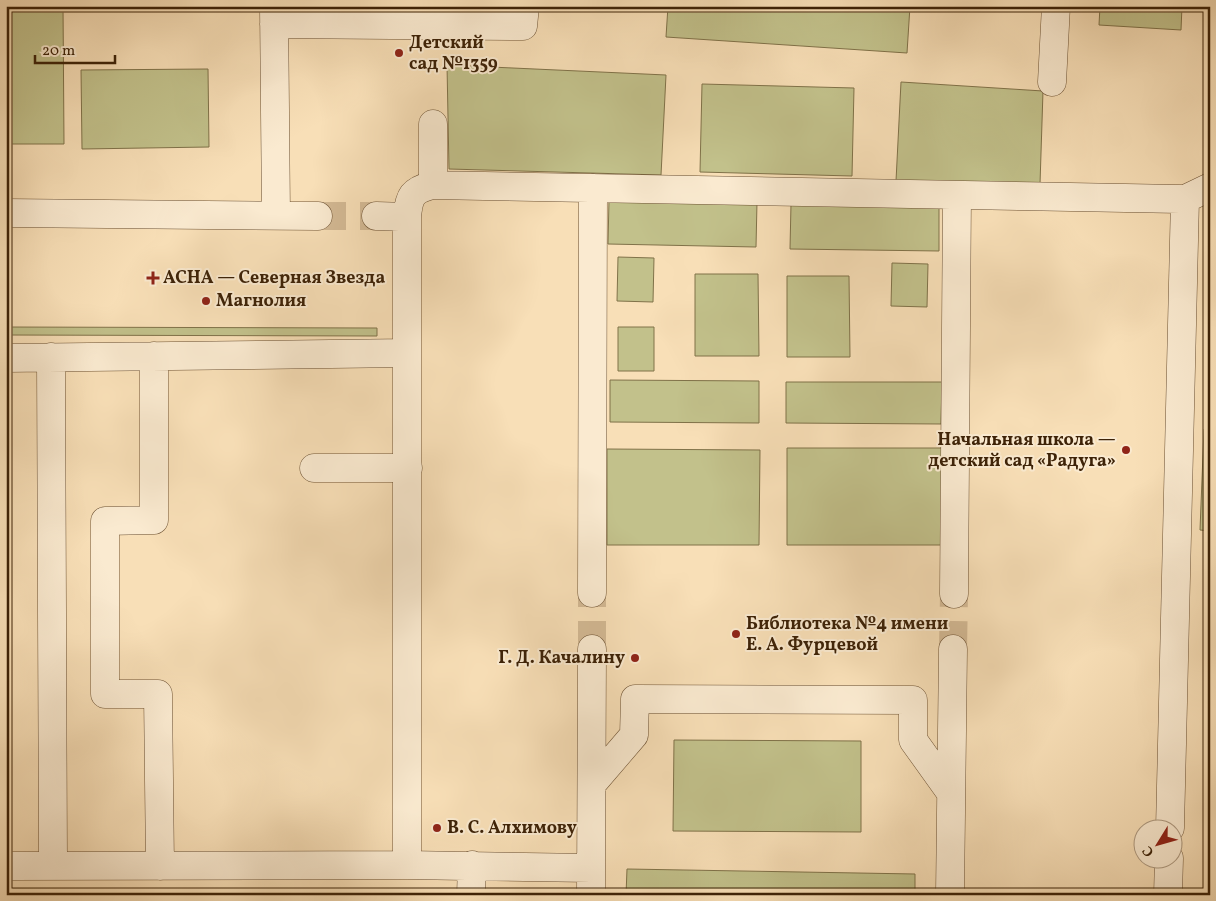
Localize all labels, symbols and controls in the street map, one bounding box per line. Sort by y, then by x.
place label: Детский сад №1359 [409,31,498,77]
scale bar [35,32,115,64]
text: 20 m [42,41,75,62]
marker: Детский сад №1359 [393,47,405,59]
place label: АСНА — Северная Звезда [163,266,385,291]
marker: АСНА — Северная Звезда [147,272,159,284]
place label: Магнолия [216,289,306,314]
marker: Магнолия [200,295,212,307]
place label: Начальная школа — детский сад «Радуга» [928,428,1116,474]
marker: Начальная школа — детский сад «Радуга» [1120,444,1132,456]
place label: Библиотека №4 имени Е. А. Фурцевой [746,612,948,658]
marker: Библиотека №4 имени Е. А. Фурцевой [730,628,742,640]
place label: Г. Д. Качалину [498,646,625,671]
marker: Г. Д. Качалину [629,652,641,664]
place label: В. С. Алхимову [447,816,577,841]
north arrow [1134,818,1184,868]
marker: В. С. Алхимову [431,822,443,834]
text: С [1139,842,1159,860]

